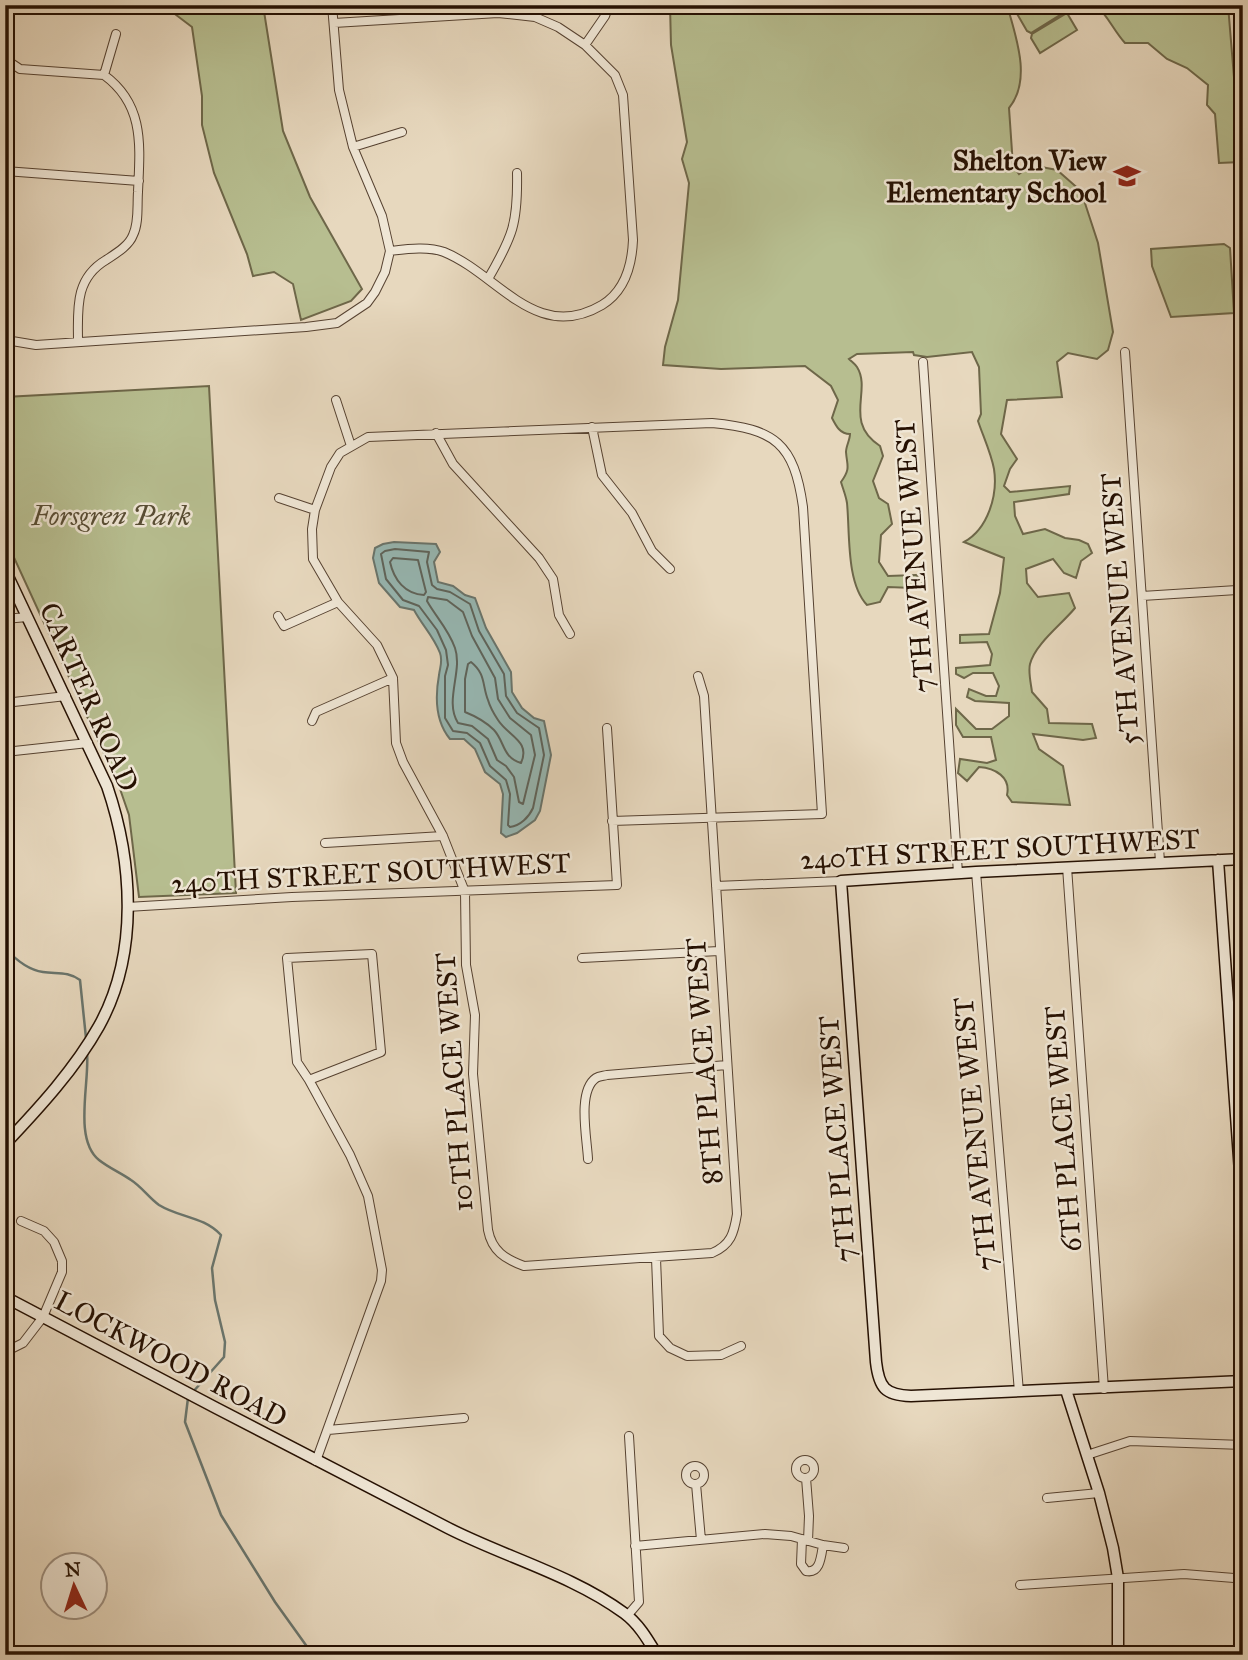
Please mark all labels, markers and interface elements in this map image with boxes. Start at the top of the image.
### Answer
place label: Shelton View Elementary School [886,143,1108,210]
school or university icon: Shelton View Elementary School [1112,161,1142,191]
street label: 7TH AVENUE WEST [887,418,941,694]
street label: 5TH AVENUE WEST [1093,472,1147,746]
park label: Forsgren Park [30,498,191,533]
street label: CARTER ROAD [32,597,146,797]
street label: 240TH STREET SOUTHWEST [799,821,1201,877]
street label: 240TH STREET SOUTHWEST [170,845,572,901]
street label: 8TH PLACE WEST [678,936,730,1186]
street label: 10TH PLACE WEST [427,951,481,1213]
street label: 7TH AVENUE WEST [946,996,1004,1272]
street label: 6TH PLACE WEST [1037,1005,1089,1253]
street label: 7TH PLACE WEST [811,1014,863,1264]
street label: LOCKWOOD ROAD [49,1283,293,1435]
north arrow [38,1552,108,1622]
text: N [64,1558,82,1582]

